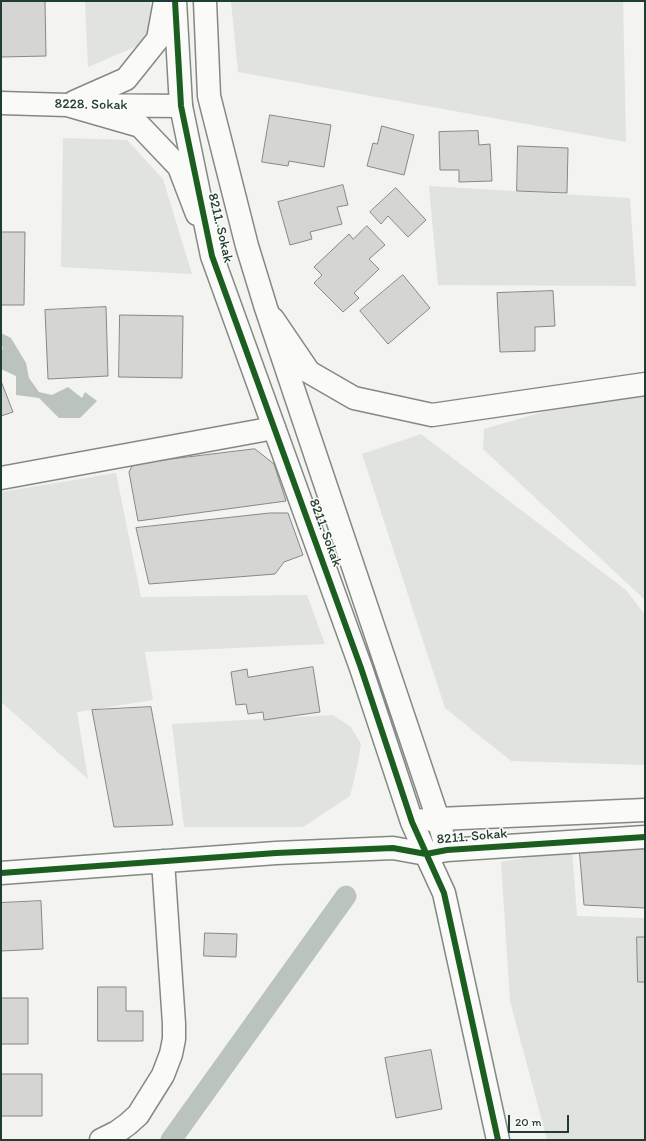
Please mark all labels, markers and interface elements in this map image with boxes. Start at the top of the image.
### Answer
street label: 8228. Sokak [54,96,128,114]
street label: 8211. Sokak [204,192,236,264]
street label: 8211. Sokak [305,497,345,569]
street label: 8211. Sokak [436,826,508,848]
scale bar [510,1107,571,1133]
text: 20 m [515,1115,542,1129]

